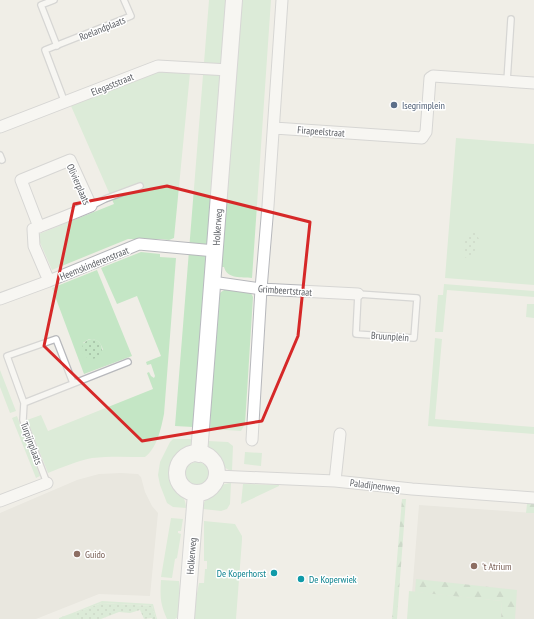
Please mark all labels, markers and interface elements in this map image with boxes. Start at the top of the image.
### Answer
street label: Roelandplaats [77,13,128,44]
street label: Elegaststraat [89,70,136,99]
place label: Isegrimplein [402,99,445,112]
marker: Isegrimplein [389,100,399,110]
street label: Firapeelstraat [297,123,345,140]
street label: Olivierplaats [64,162,94,207]
street label: Holkerweg [210,208,225,246]
street label: Heemskinderenstraat [58,244,131,283]
street label: Grimbeertstraat [257,282,313,299]
street label: Bruunplein [371,329,409,344]
street label: Turpijnplaats [18,420,45,467]
street label: Paladijnenweg [349,476,401,495]
street label: Holkerweg [183,537,200,575]
place label: Guido [85,548,105,561]
marker: Guido [72,549,82,559]
place label: 't Atrium [482,560,512,573]
marker: 't Atrium [469,561,479,571]
place label: De Koperhorst [217,567,266,580]
marker: De Koperhorst [269,568,279,578]
place label: De Koperwiek [309,573,357,586]
marker: De Koperwiek [296,574,306,584]

